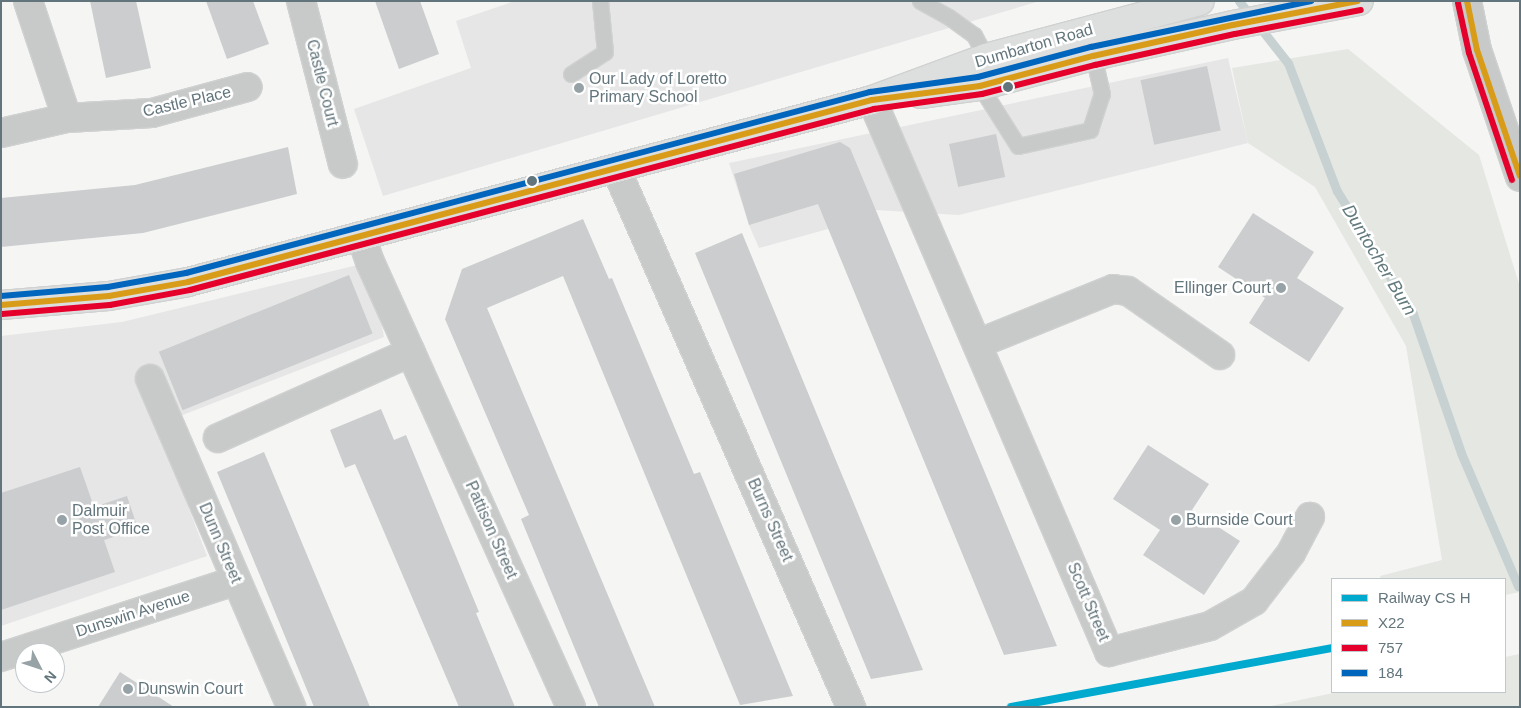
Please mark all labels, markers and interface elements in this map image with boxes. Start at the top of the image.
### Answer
street label: Dumbarton Road [973,20,1095,72]
street label: Castle Court [302,38,342,128]
place label: Our Lady of Loretto Primary School [589,69,727,107]
marker: Our Lady of Loretto Primary School [573,82,585,94]
unlabelled marker [1003,82,1013,92]
street label: Castle Place [141,83,233,121]
unlabelled marker [527,176,537,186]
water label: Duntocher Burn [1337,200,1421,320]
place label: Ellinger Court [1174,278,1271,298]
marker: Ellinger Court [1275,282,1287,294]
street label: Burns Street [743,475,797,565]
street label: Pattison Street [461,478,521,582]
street label: Dunn Street [194,500,246,586]
place label: Dalmuir Post Office [72,501,150,539]
place label: Burnside Court [1186,510,1293,530]
marker: Dalmuir Post Office [56,514,68,526]
marker: Burnside Court [1170,514,1182,526]
street label: Scott Street [1063,560,1113,644]
legend [1331,578,1506,693]
street label: Dunswin Avenue [73,586,193,642]
text: Railway CS H [1378,589,1471,606]
text: X22 [1378,614,1405,631]
text: 757 [1378,639,1403,656]
north arrow [15,643,65,693]
text: 184 [1378,664,1403,681]
text: N [41,668,60,686]
place label: Dunswin Court [138,679,243,699]
marker: Dunswin Court [122,683,134,695]

